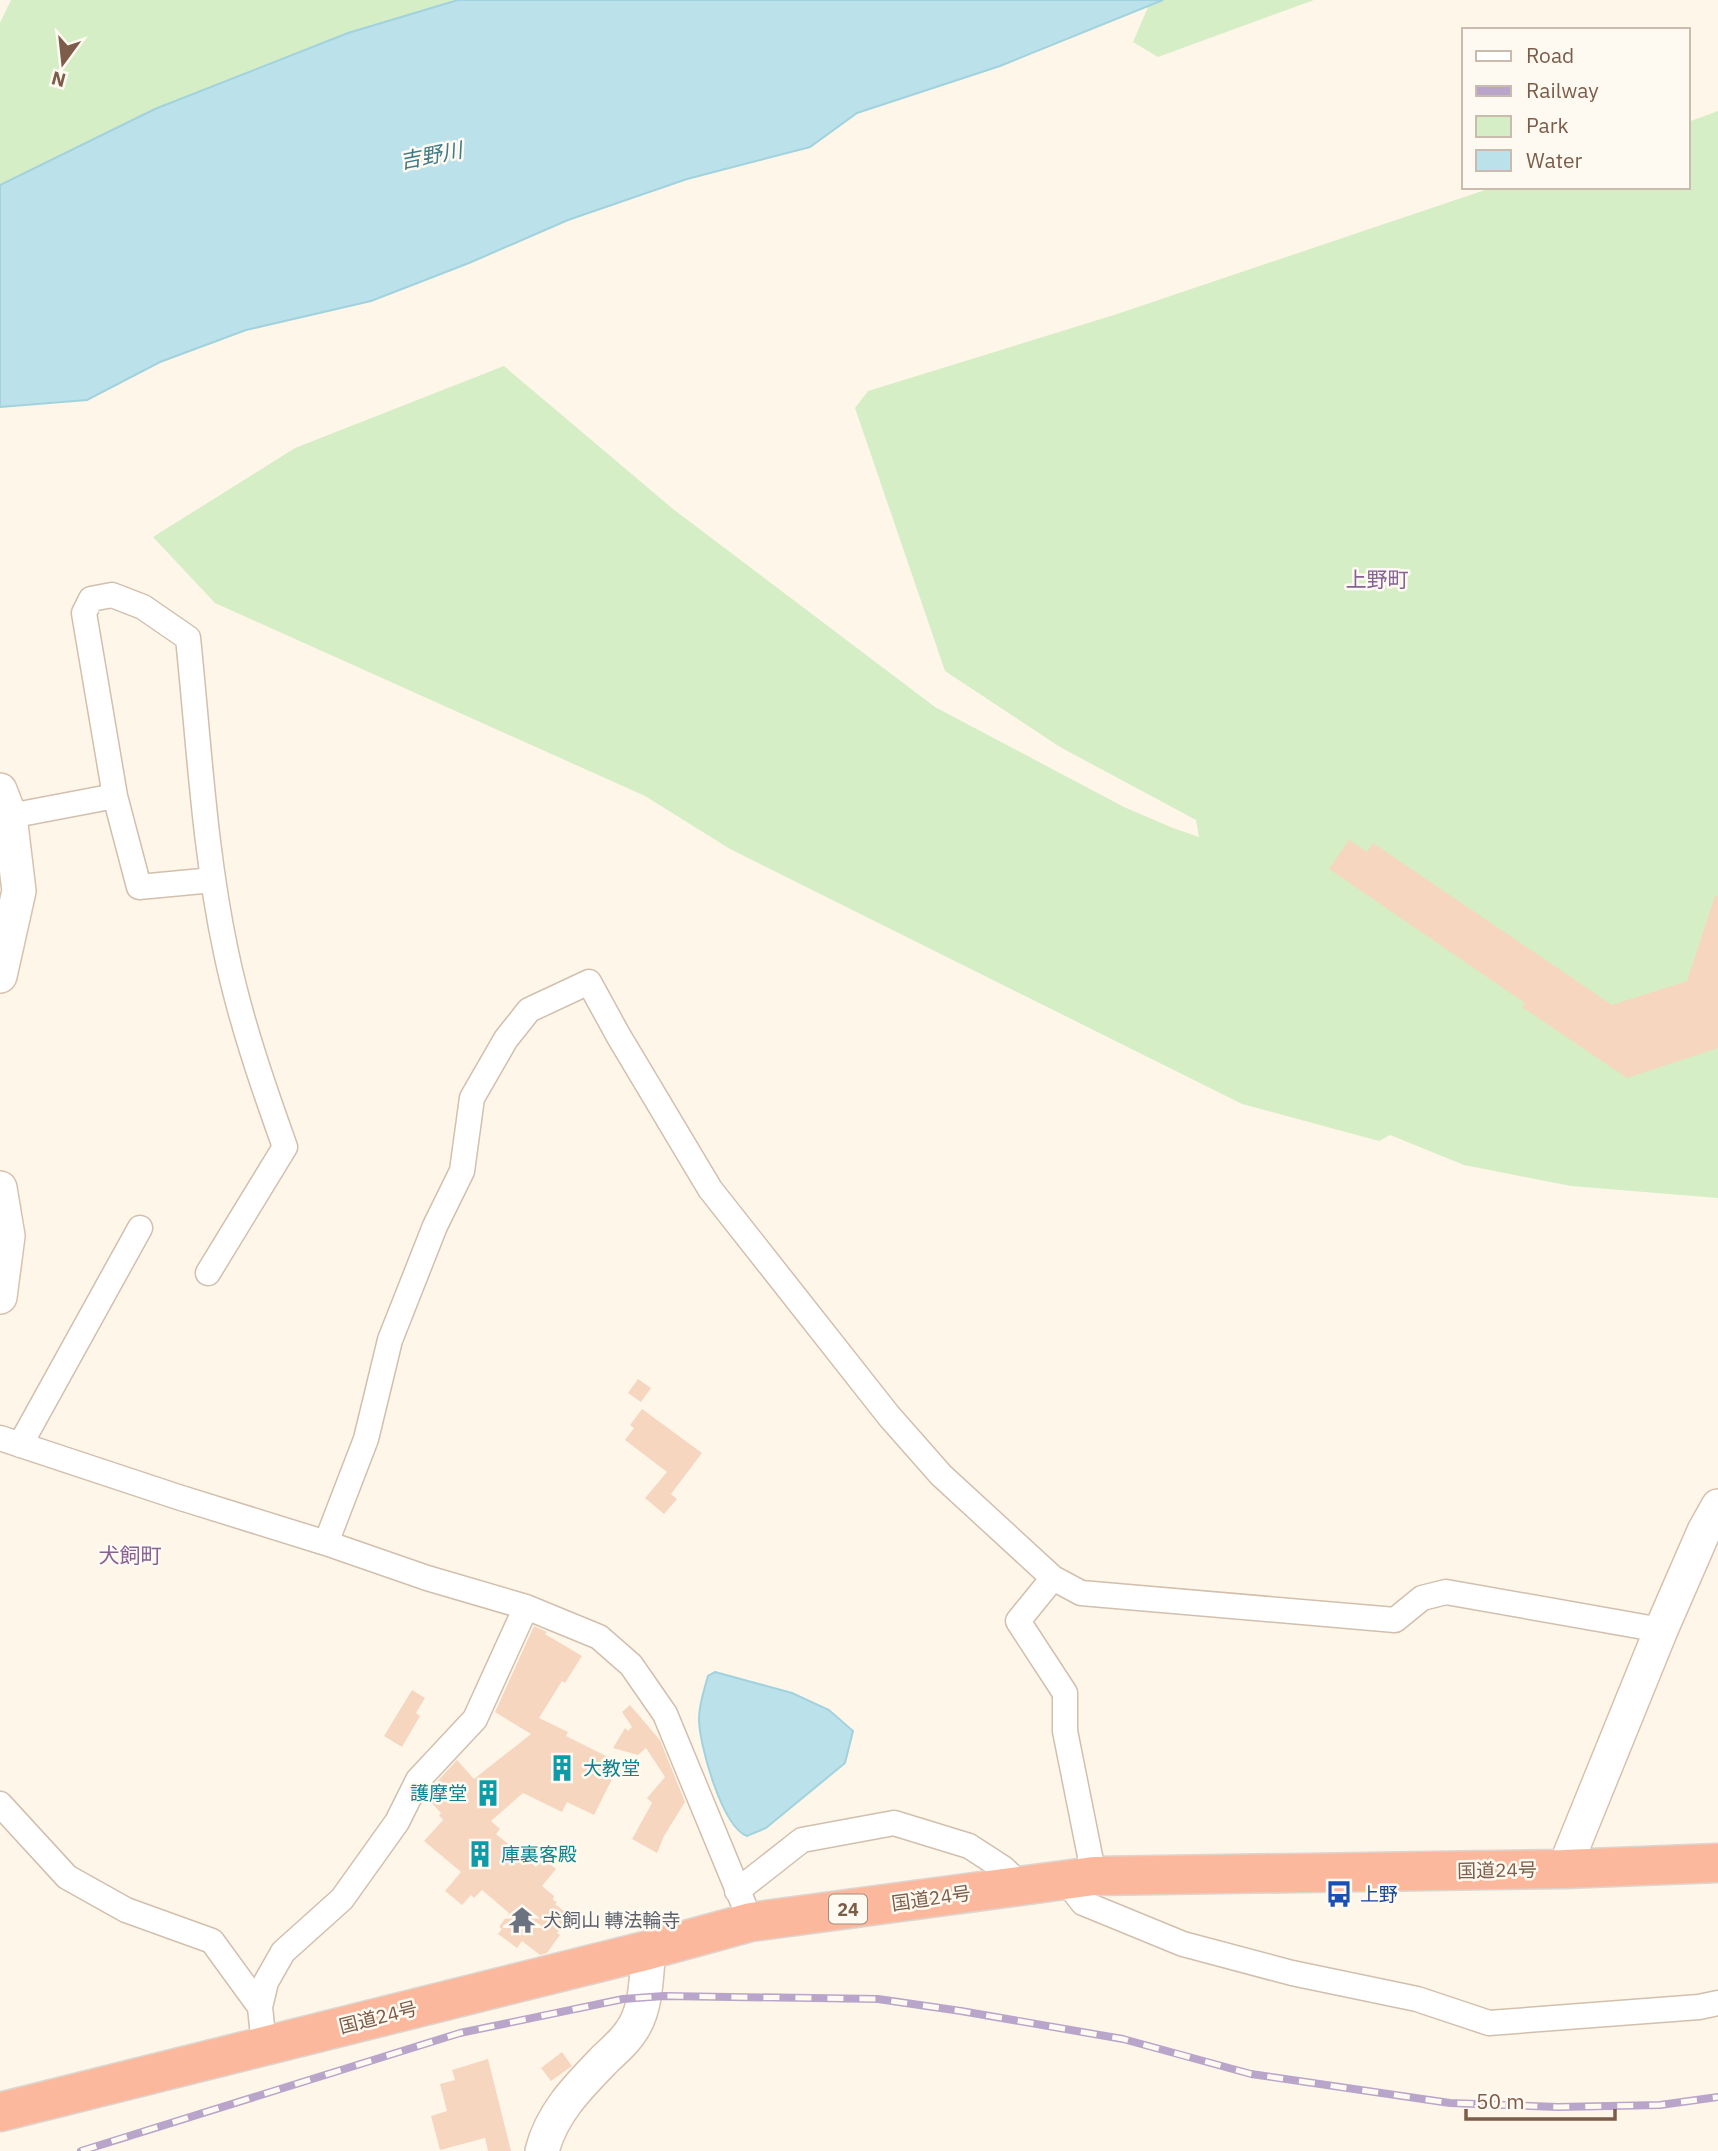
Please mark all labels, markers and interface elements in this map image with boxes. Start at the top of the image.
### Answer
north arrow [28,28,98,98]
legend [1462,28,1690,189]
text: Road [1526,41,1574,69]
text: N [49,66,68,93]
text: Railway [1526,76,1599,104]
text: Park [1526,111,1569,139]
water label: 吉野川 [397,135,467,175]
text: Water [1526,146,1583,174]
district label: 上野町 [1346,565,1409,593]
district label: 犬飼町 [99,1541,162,1569]
building icon: 大教堂 [547,1753,577,1783]
place label: 大教堂 [583,1756,640,1780]
building icon: 護摩堂 [473,1778,503,1808]
place label: 護摩堂 [410,1781,467,1805]
building icon: 庫裏客殿 [465,1839,495,1869]
place label: 庫裏客殿 [501,1842,577,1866]
street label: 国道24号 [1457,1857,1537,1883]
bus stop icon: 上野 [1324,1879,1354,1909]
street label: 国道24号 [890,1881,972,1915]
place label: 上野 [1360,1882,1398,1906]
road number: 24 [829,1895,867,1924]
temple icon: 犬飼山 轉法輪寺 [507,1905,537,1935]
place label: 犬飼山 轉法輪寺 [543,1908,681,1932]
street label: 国道24号 [336,1996,420,2038]
scale bar [1466,2078,1615,2122]
text: 50 m [1476,2087,1525,2115]

